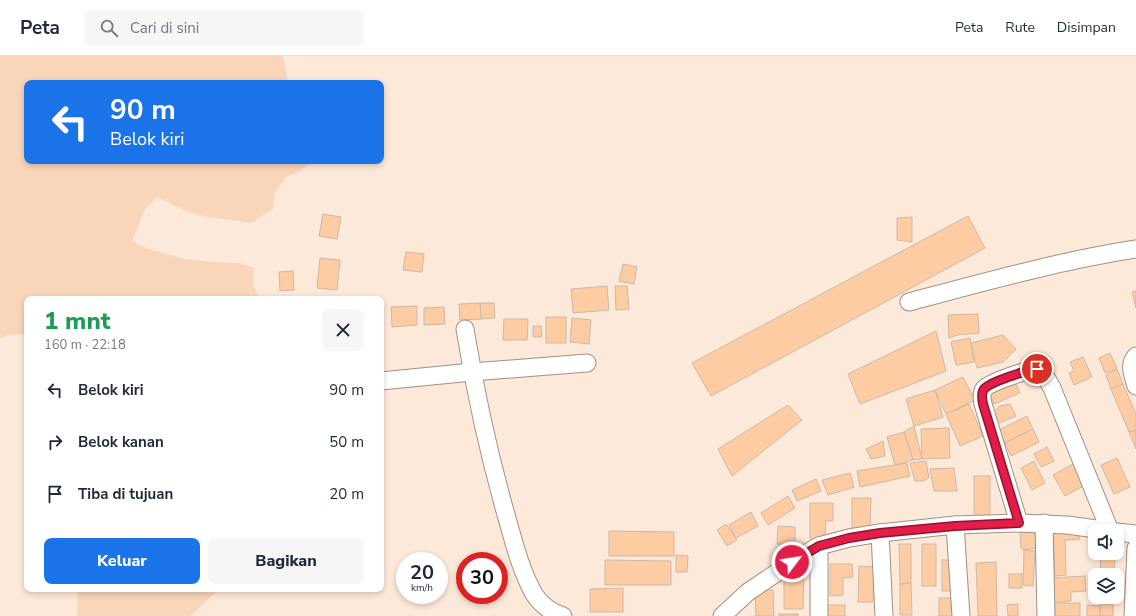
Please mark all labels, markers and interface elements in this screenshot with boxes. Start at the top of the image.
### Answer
search box [84,10,364,46]
text: Peta [20,15,60,41]
icon: search [98,17,120,39]
text: Cari di sini [130,18,199,38]
text: Peta [955,18,983,37]
text: Rute [1005,18,1035,37]
text: Disimpan [1057,18,1116,37]
text: 90 m [110,91,176,129]
icon: left [44,96,96,148]
text: Belok kiri [110,127,184,151]
text: 1 mnt [44,305,110,337]
button: close [322,309,364,351]
text: 160 m · 22:18 [44,336,126,354]
pin [1020,352,1054,386]
icon: arrive [1026,358,1048,380]
icon: left [44,379,66,401]
text: Belok kiri [78,380,143,400]
text: 90 m [329,380,364,400]
icon: right [44,431,66,453]
text: Belok kanan [78,432,164,452]
text: 50 m [329,432,364,452]
icon: arrive [44,483,66,505]
text: Tiba di tujuan [78,484,173,504]
text: 20 m [329,484,364,504]
map controls [1088,524,1124,604]
button: sound [1088,524,1124,560]
button: Keluar [44,538,200,584]
button: Bagikan [208,538,364,584]
position arrow [771,541,813,583]
speed limit sign: 30 [456,552,508,604]
text: 20 [410,559,434,586]
button: layers [1088,568,1124,604]
text: km/h [411,581,433,595]

